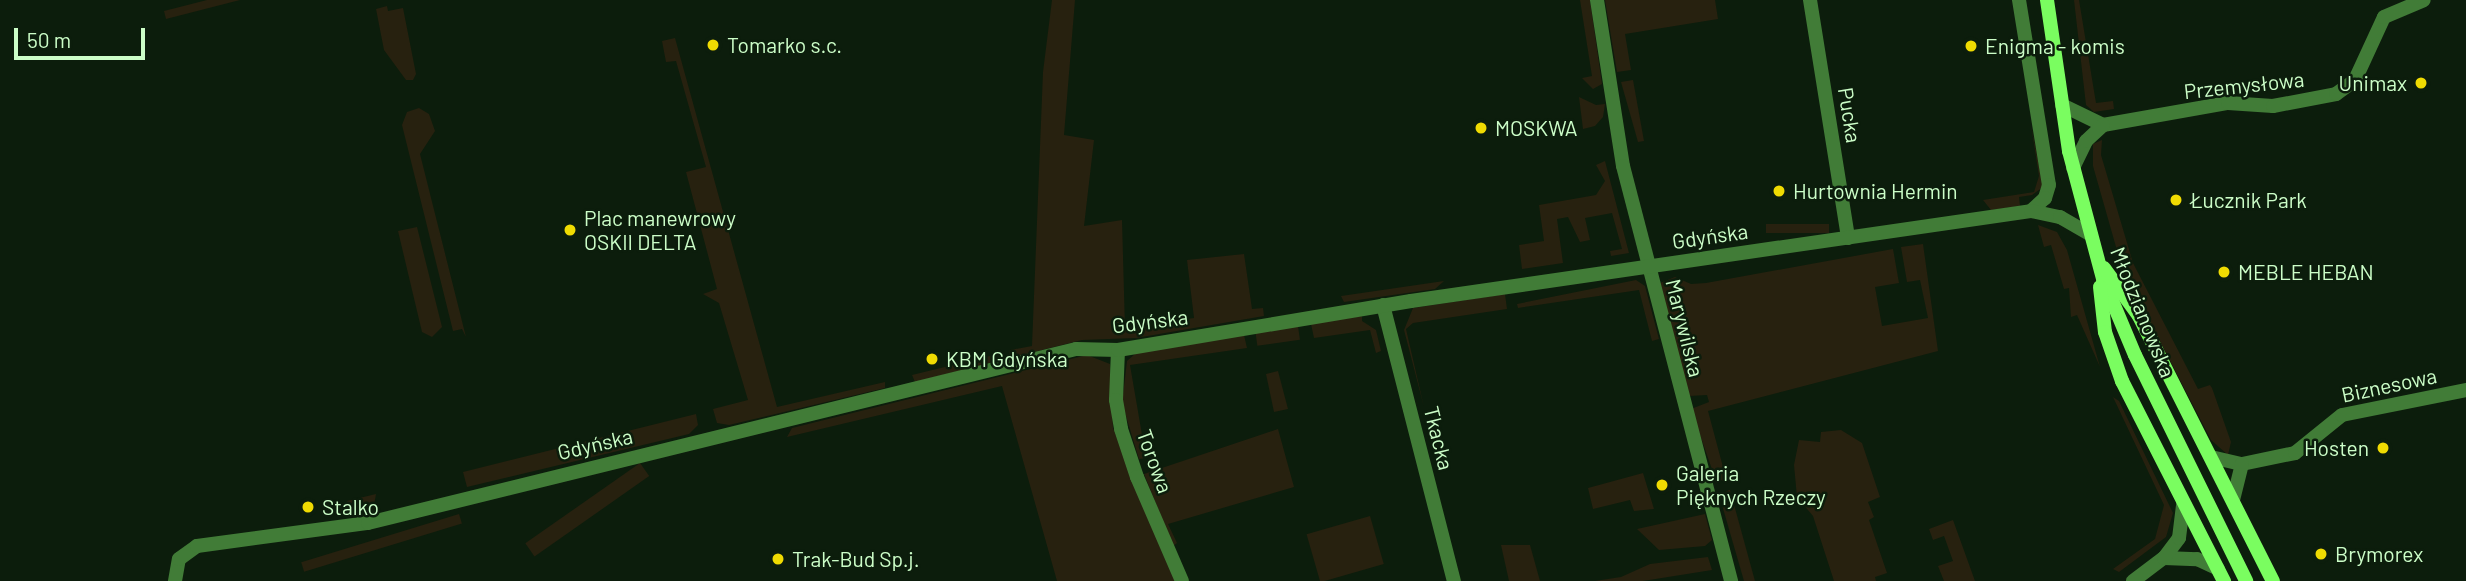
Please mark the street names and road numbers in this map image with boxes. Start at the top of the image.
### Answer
street label: Przemysłowa [2183,66,2305,104]
street label: Pucka [1833,86,1867,144]
street label: Gdyńska [1670,218,1750,254]
street label: Młodzianowska [2105,243,2181,381]
street label: Marywilska [1661,276,1709,380]
street label: Gdyńska [1111,304,1189,338]
street label: Biznesowa [2339,363,2439,407]
street label: Tkacka [1419,403,1459,473]
street label: Gdyńska [555,423,635,465]
street label: Torowa [1132,426,1178,496]

